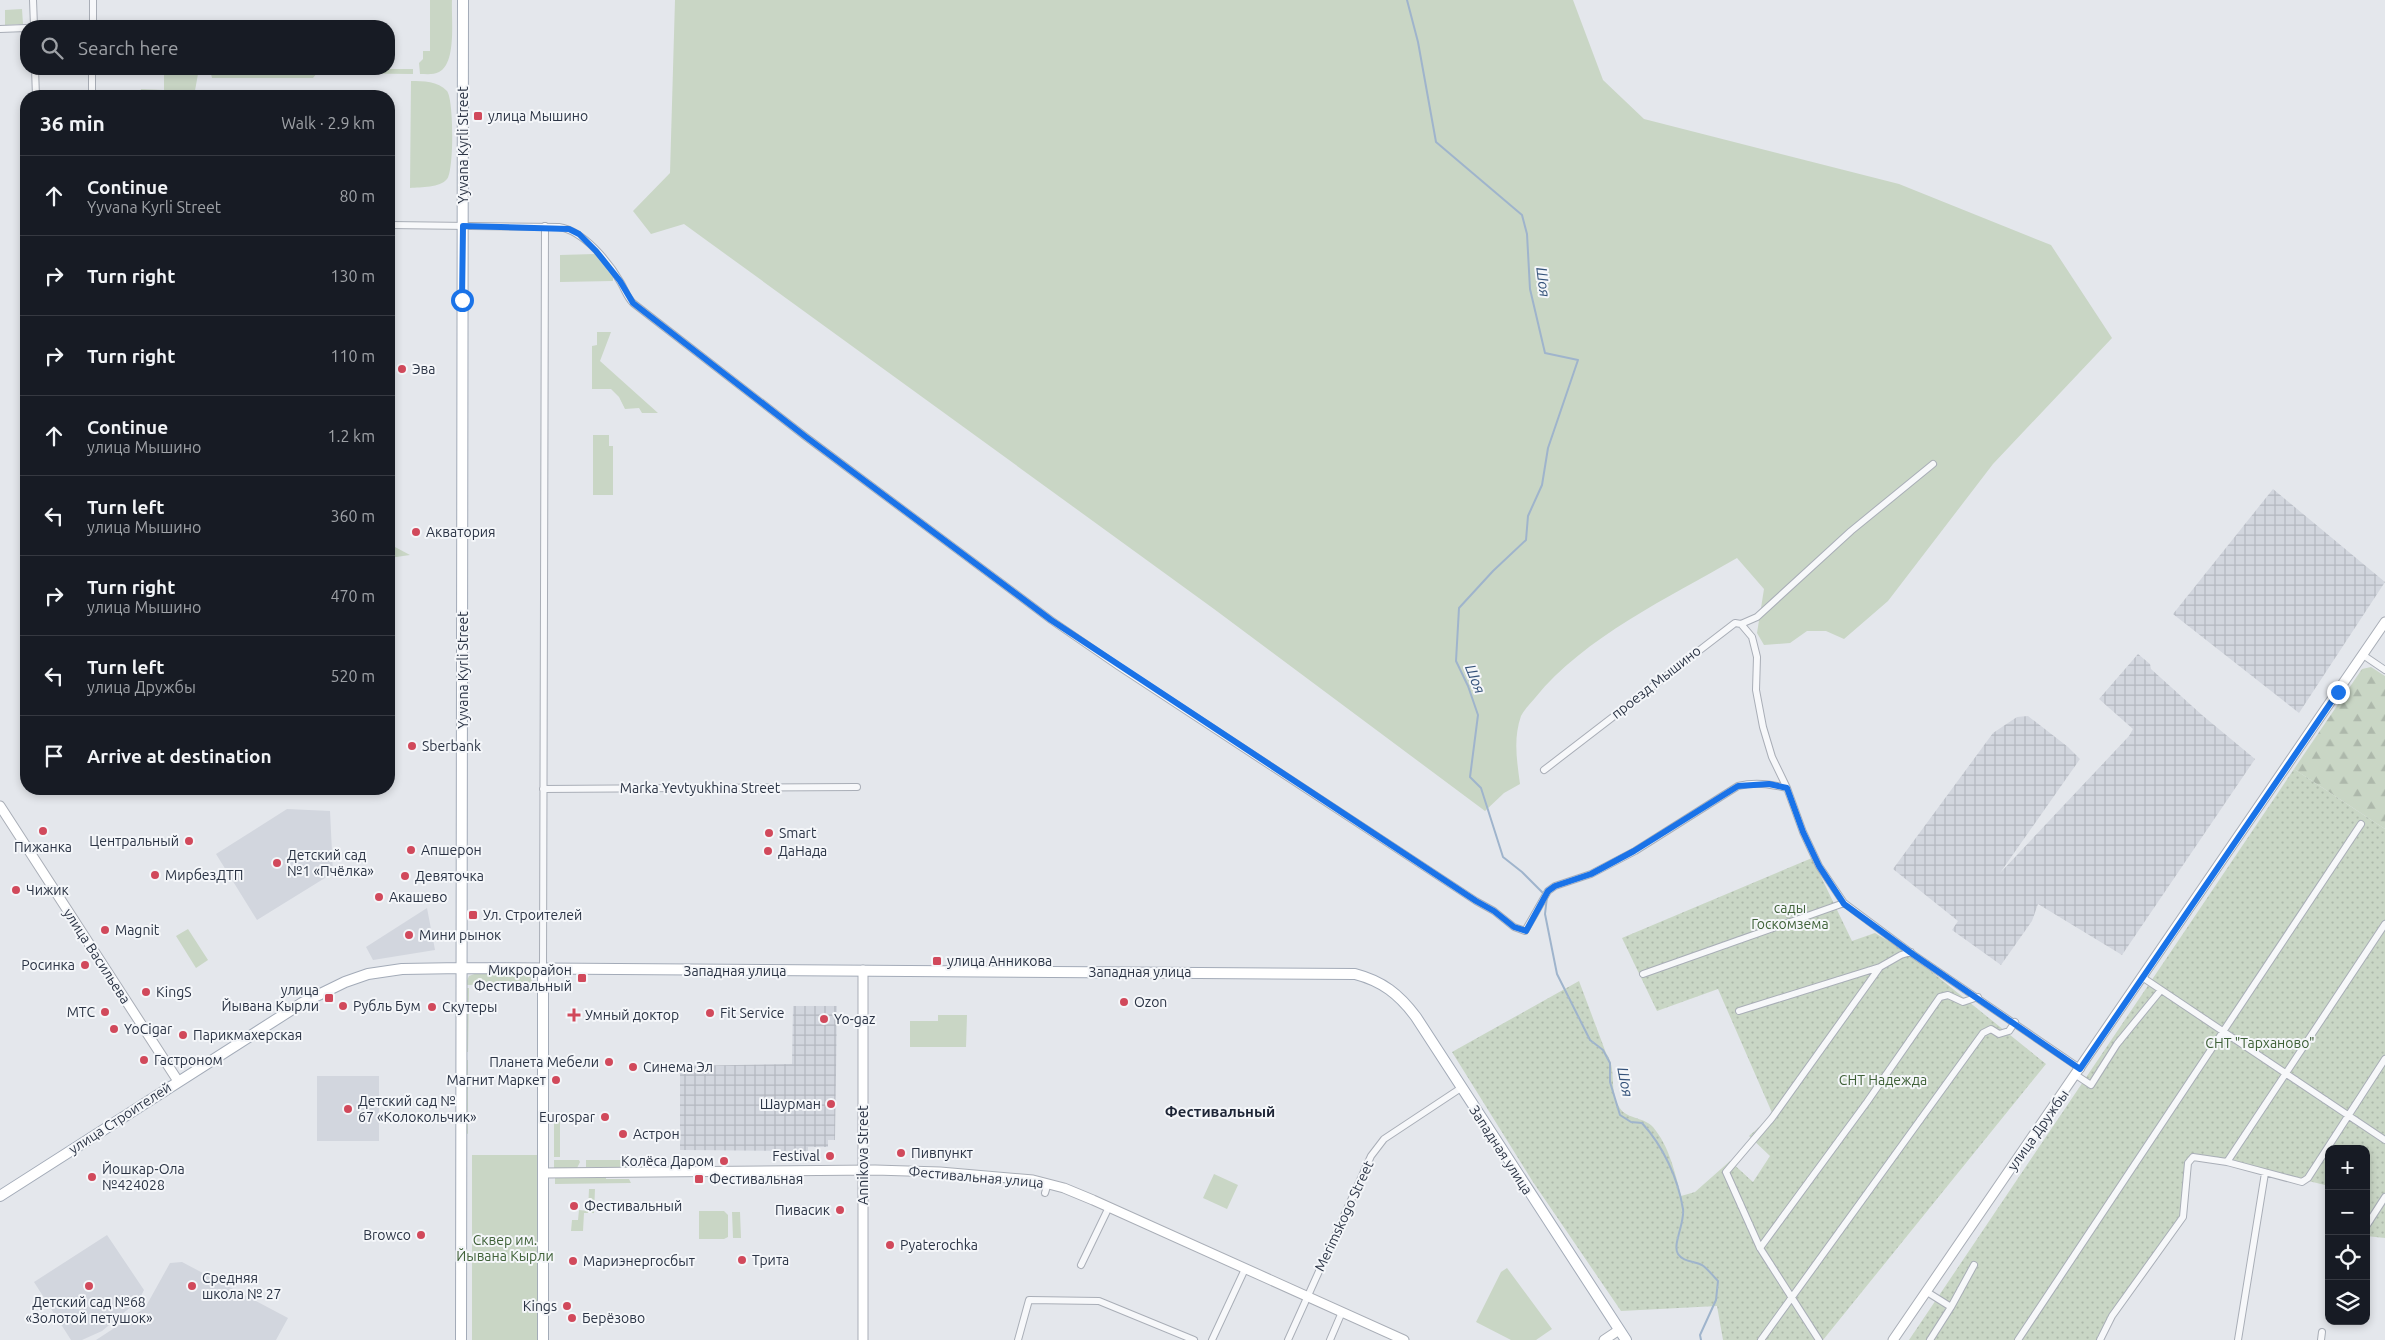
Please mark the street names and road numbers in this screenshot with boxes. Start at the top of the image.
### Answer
street label: Yyvana Kyrli Street [455,86,471,204]
street label: Yyvana Kyrli Street [455,611,471,729]
street label: проезд Мышино [1608,642,1704,722]
street label: Marka Yevtyukhina Street [620,780,781,796]
street label: улица Васильева [60,905,134,1007]
street label: Западная улица [684,963,786,979]
street label: Западная улица [1089,964,1191,980]
street label: улица Строителей [66,1079,174,1157]
street label: улица Дружбы [2004,1086,2072,1174]
street label: Западная улица [1466,1102,1536,1198]
street label: Annikova Street [855,1105,871,1205]
street label: Merimskogo Street [1311,1158,1377,1274]
street label: Фестивальная улица [908,1163,1044,1191]

